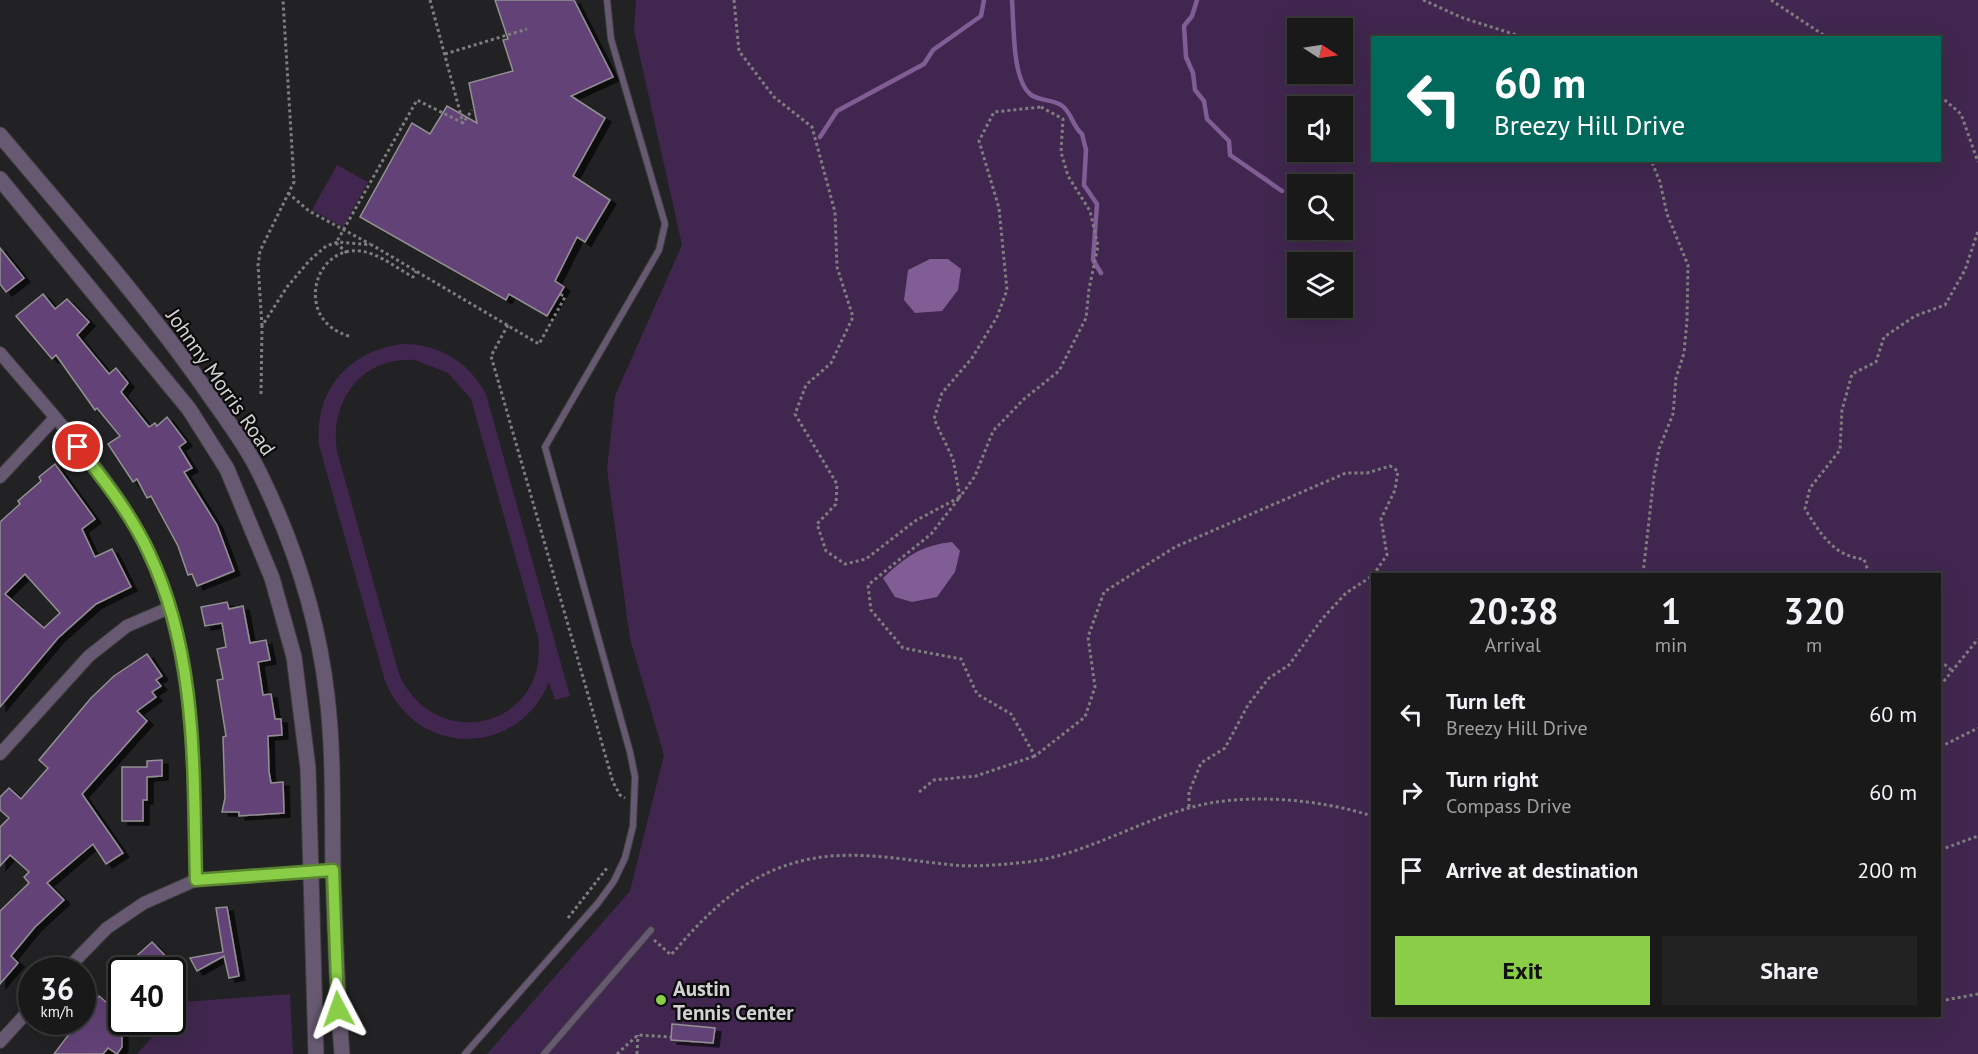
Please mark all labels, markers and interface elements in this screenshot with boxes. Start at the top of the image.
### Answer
north arrow [1287,18,1353,84]
map controls [1287,18,1353,318]
text: 60 m [1494,55,1586,110]
icon: left [1395,60,1473,138]
button: sound [1287,96,1353,162]
text: Breezy Hill Drive [1494,108,1685,142]
button: search [1287,174,1353,240]
button: layers [1287,252,1353,318]
street label: Johnny Morris Road [160,303,282,461]
pin [52,421,103,472]
icon: arrive [61,430,94,463]
text: 20:38 [1467,587,1559,634]
text: 1 [1661,587,1681,634]
text: 320 [1784,587,1845,634]
text: Arrival [1485,632,1541,658]
text: min [1655,632,1687,658]
text: m [1806,632,1822,658]
text: Turn left [1446,687,1526,715]
icon: left [1395,698,1428,731]
text: 60 m [1869,700,1917,728]
text: Breezy Hill Drive [1446,715,1588,741]
text: Turn right [1446,765,1538,793]
icon: right [1395,776,1428,809]
text: 60 m [1869,778,1917,806]
text: Compass Drive [1446,793,1571,819]
icon: arrive [1395,854,1428,887]
text: Arrive at destination [1446,856,1638,884]
text: 200 m [1857,856,1917,884]
button: Exit [1395,936,1650,1005]
button: Share [1662,936,1917,1005]
speed limit sign: 40 [108,957,186,1035]
text: 36 [40,969,74,1008]
place label: Austin Tennis Center [673,975,794,1026]
position arrow [306,977,370,1041]
marker: Austin Tennis Center [654,993,668,1007]
text: km/h [41,1002,73,1021]

